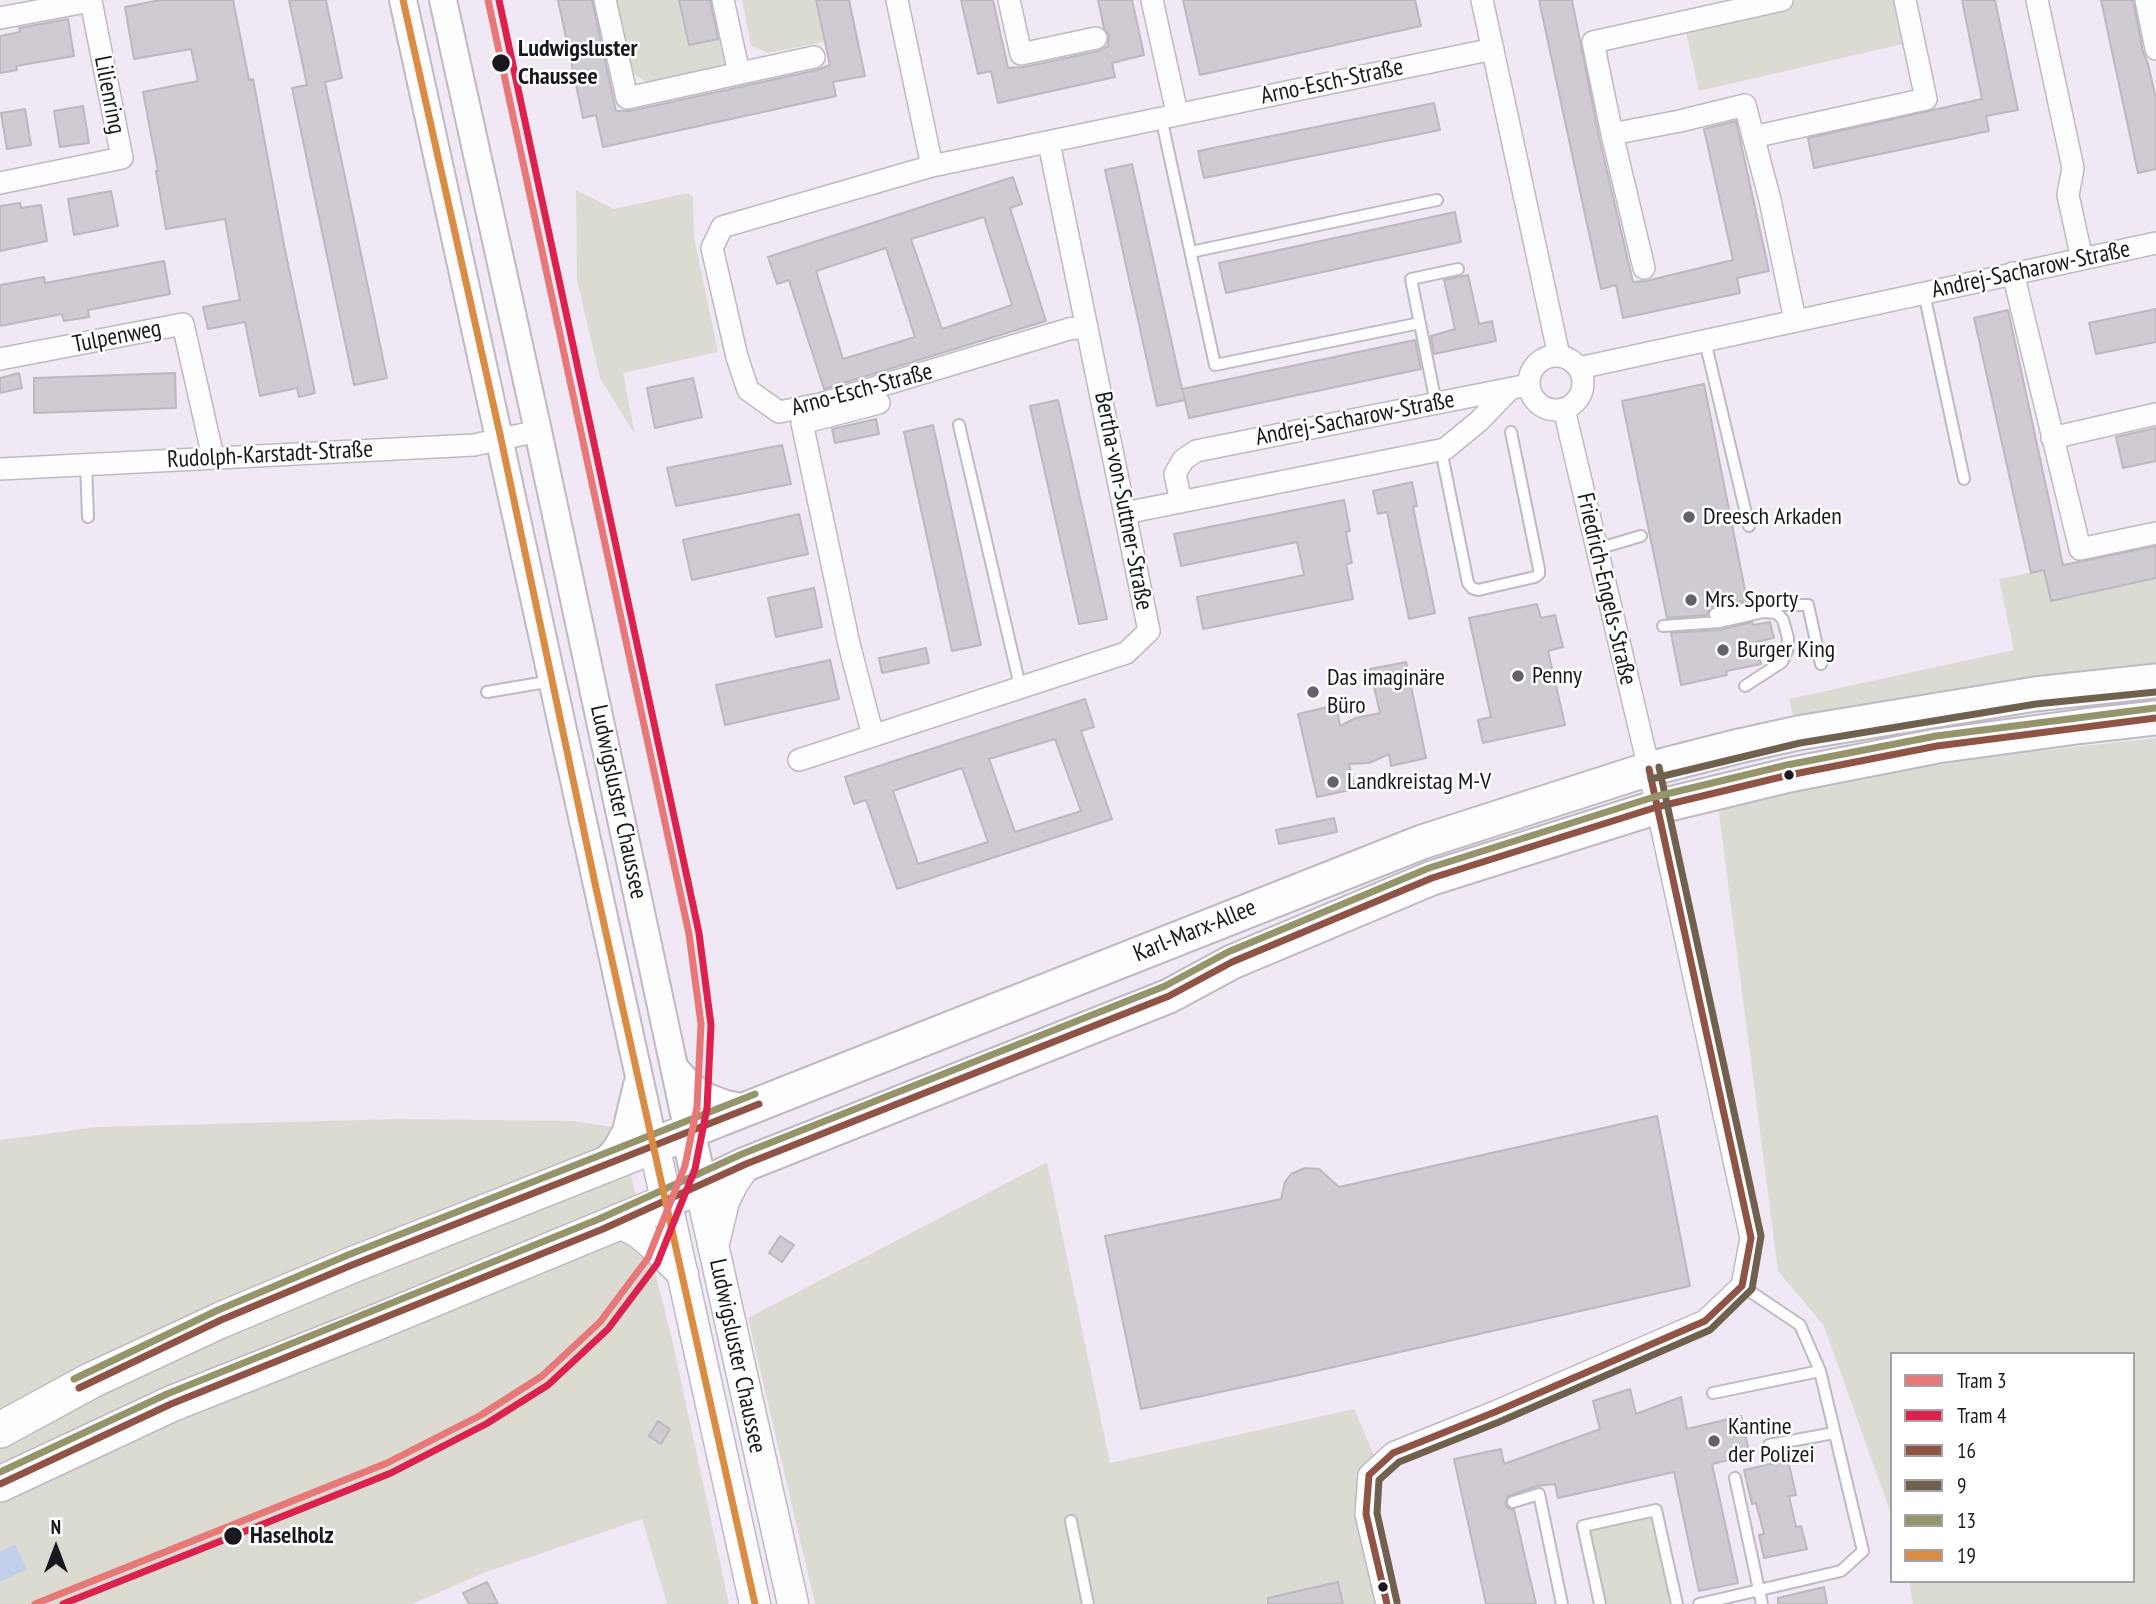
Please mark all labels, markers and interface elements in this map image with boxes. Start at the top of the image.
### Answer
place label: Ludwigsluster Chaussee [518,35,638,91]
marker: Ludwigsluster Chaussee [490,52,512,74]
street label: Lilienring [87,53,131,137]
street label: Arno-Esch-Straße [1258,53,1406,111]
street label: Andrej-Sacharow-Straße [1929,235,2133,305]
street label: Tulpenweg [70,314,164,360]
street label: Arno-Esch-Straße [788,357,936,423]
street label: Andrej-Sacharow-Straße [1253,386,1457,452]
street label: Bertha-von-Suttner-Straße [1088,389,1158,613]
street label: Rudolph-Karstadt-Straße [166,435,374,475]
street label: Friedrich-Engels-Straße [1570,490,1642,688]
place label: Dreesch Arkaden [1703,503,1842,531]
marker: Dreesch Arkaden [1681,509,1697,525]
place label: Mrs. Sporty [1705,586,1798,614]
marker: Mrs. Sporty [1683,592,1699,608]
place label: Burger King [1737,636,1835,664]
marker: Burger King [1715,642,1731,658]
place label: Penny [1532,662,1582,690]
place label: Das imaginäre Büro [1327,664,1445,720]
marker: Penny [1510,668,1526,684]
marker: Das imaginäre Büro [1305,684,1321,700]
street label: Ludwigsluster Chaussee [583,702,653,902]
place label: Landkreistag M-V [1347,768,1491,796]
unlabelled marker [1782,768,1796,782]
marker: Landkreistag M-V [1325,774,1341,790]
street label: Karl-Marx-Allee [1130,893,1260,969]
street label: Ludwigsluster Chaussee [702,1256,772,1456]
legend [1890,1352,2135,1583]
text: Tram 3 [1957,1367,2006,1394]
text: Tram 4 [1957,1402,2006,1429]
place label: Kantine der Polizei [1728,1413,1815,1469]
marker: Kantine der Polizei [1706,1433,1722,1449]
text: 16 [1957,1437,1976,1464]
text: 9 [1957,1472,1966,1499]
text: 13 [1957,1507,1976,1534]
north arrow [21,1513,91,1583]
text: N [51,1515,61,1539]
place label: Haselholz [250,1522,334,1550]
marker: Haselholz [222,1525,244,1547]
text: 19 [1957,1542,1976,1569]
unlabelled marker [1376,1580,1390,1594]

